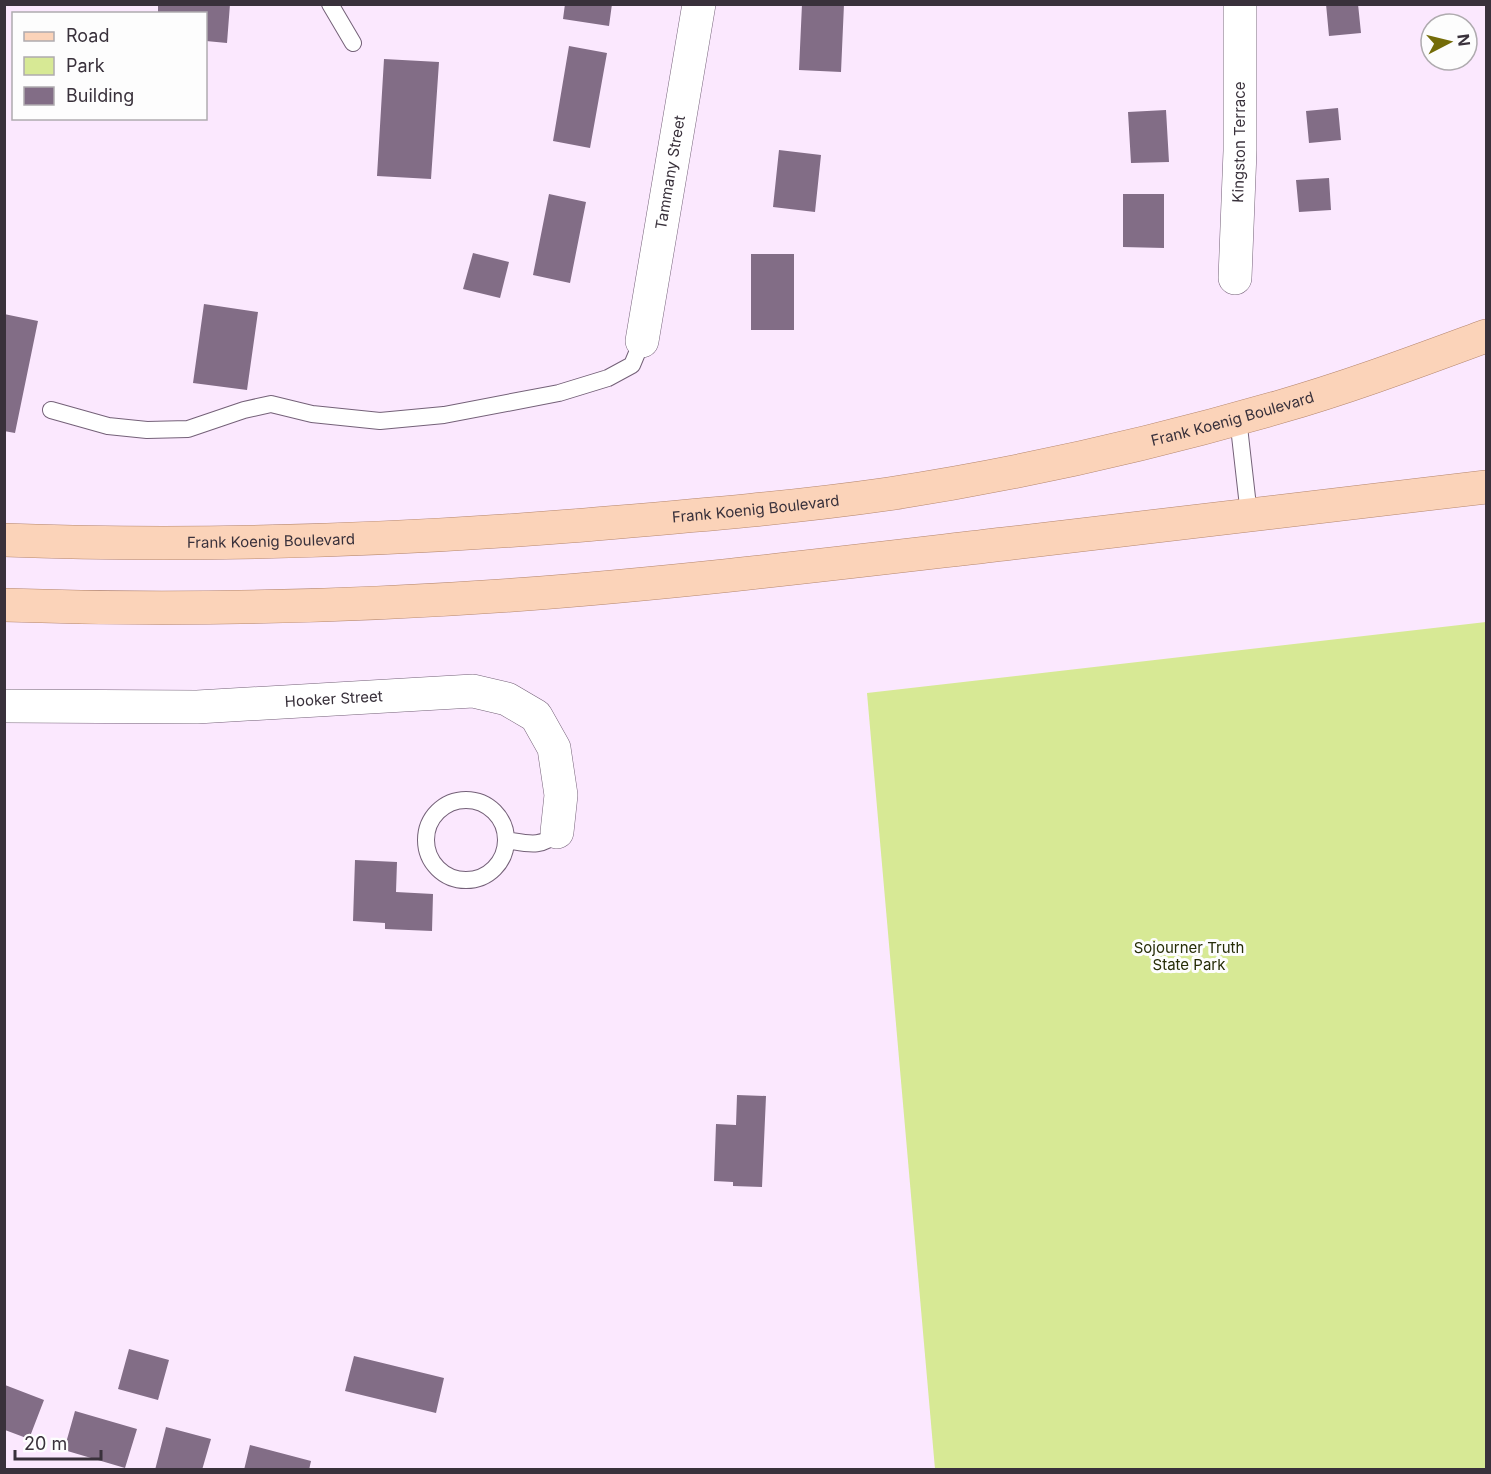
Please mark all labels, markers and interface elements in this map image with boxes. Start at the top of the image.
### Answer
legend [12,12,207,120]
north arrow [1419,12,1479,72]
text: Road [66,25,109,46]
text: N [1453,33,1475,47]
text: Park [66,55,105,76]
street label: Kingston Terrace [1228,81,1249,203]
text: Building [66,85,134,106]
street label: Tammany Street [651,114,689,231]
street label: Frank Koenig Boulevard [1149,387,1316,450]
street label: Frank Koenig Boulevard [671,491,840,526]
street label: Frank Koenig Boulevard [187,529,355,552]
street label: Hooker Street [284,686,383,711]
park label: Sojourner Truth State Park [1134,938,1244,974]
scale bar [15,1423,100,1461]
text: 20 m [24,1433,67,1454]

